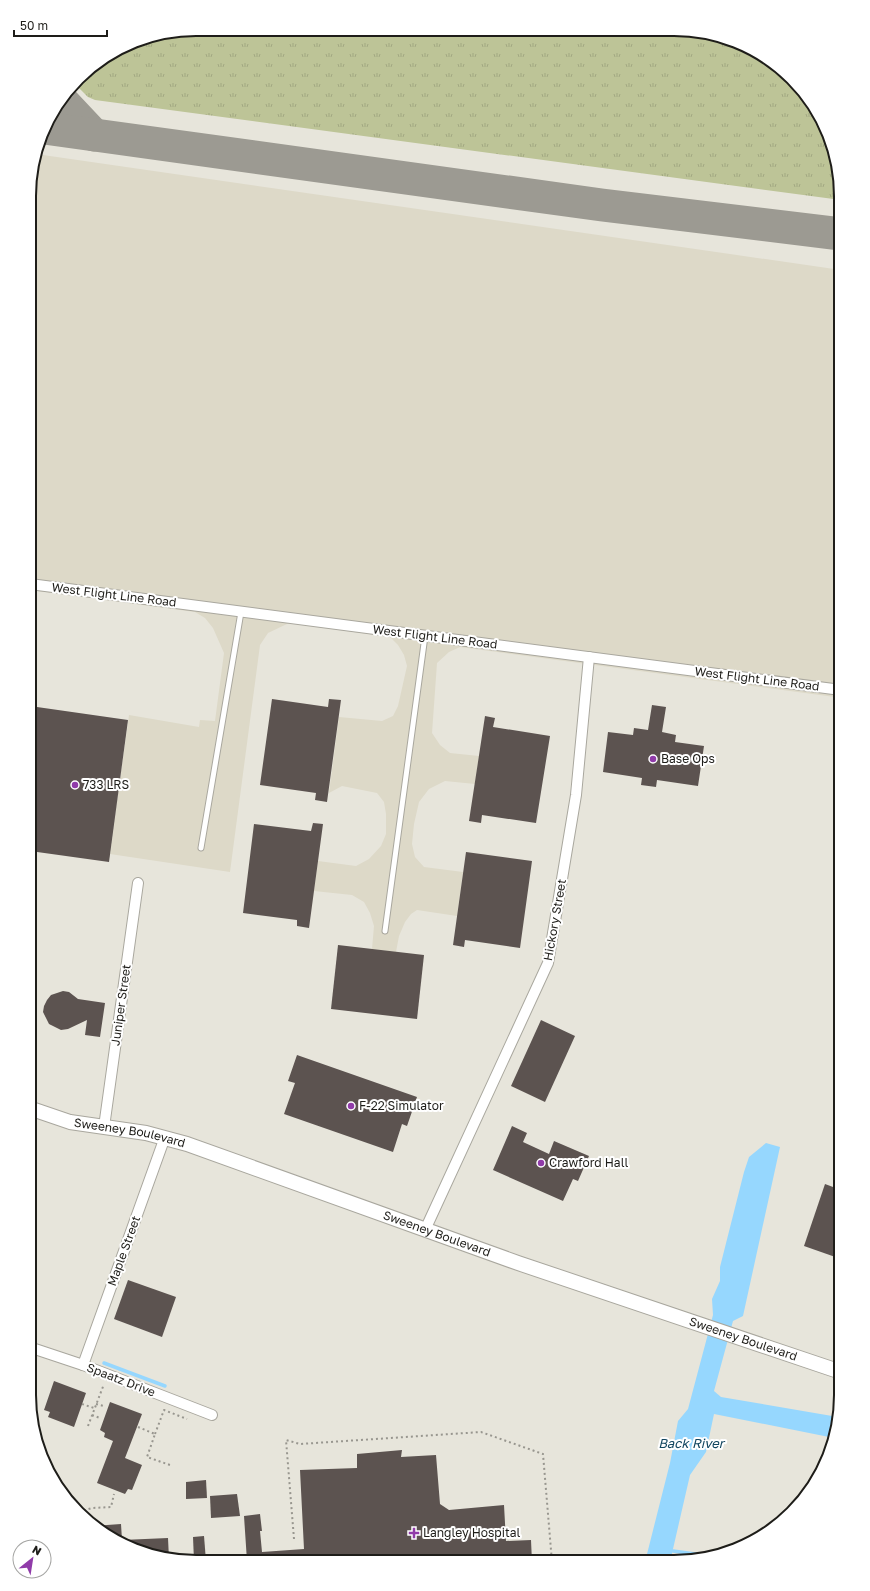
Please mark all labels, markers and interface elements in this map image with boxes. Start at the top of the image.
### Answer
scale bar [14,12,107,38]
text: 50 m [20,18,48,33]
street label: West Flight Line Road [51,579,177,610]
street label: West Flight Line Road [372,621,498,652]
street label: West Flight Line Road [694,663,820,694]
place label: Base Ops [661,751,715,766]
marker: Base Ops [648,754,658,764]
place label: 733 LRS [83,777,129,792]
marker: 733 LRS [70,780,80,790]
street label: Hickory Street [540,878,569,962]
street label: Juniper Street [107,963,134,1047]
place label: F-22 Simulator [359,1098,444,1113]
marker: F-22 Simulator [346,1101,356,1111]
street label: Sweeney Boulevard [73,1115,187,1150]
place label: Crawford Hall [549,1155,628,1170]
marker: Crawford Hall [536,1158,546,1168]
street label: Sweeney Boulevard [381,1207,493,1260]
street label: Maple Street [104,1213,143,1288]
street label: Sweeney Boulevard [687,1313,799,1364]
street label: Spaatz Drive [85,1360,158,1400]
water label: Back River [658,1435,726,1451]
place label: Langley Hospital [423,1525,521,1540]
marker: Langley Hospital [408,1527,420,1539]
north arrow [12,1539,52,1579]
text: N [30,1542,44,1558]

